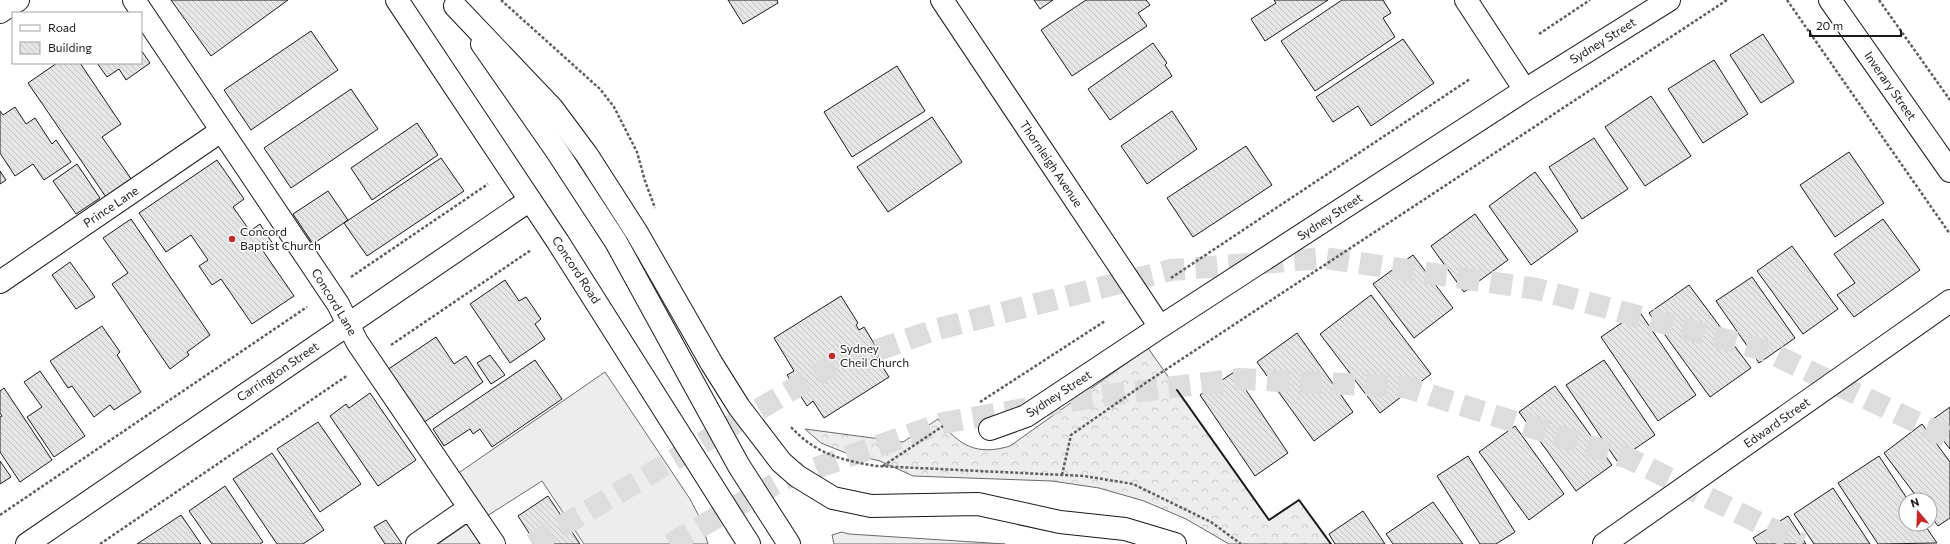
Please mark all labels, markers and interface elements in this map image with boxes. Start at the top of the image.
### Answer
legend [12,12,142,64]
scale bar [1810,12,1901,38]
street label: Sydney Street [1567,14,1638,66]
text: 20 m [1816,18,1843,32]
text: Road [48,20,76,34]
text: Building [48,40,92,54]
street label: Inverary Street [1862,48,1920,122]
street label: Thornleigh Avenue [1018,117,1086,209]
street label: Prince Lane [80,183,141,230]
street label: Sydney Street [1294,190,1365,243]
place label: Concord Baptist Church [240,224,321,252]
street label: Concord Road [550,233,604,306]
marker: Concord Baptist Church [227,234,237,244]
street label: Concord Lane [309,266,360,337]
street label: Carrington Street [234,339,321,404]
place label: Sydney Cheil Church [840,341,909,369]
marker: Sydney Cheil Church [827,351,837,361]
street label: Sydney Street [1023,367,1094,420]
street label: Edward Street [1741,394,1812,450]
north arrow [1898,492,1938,532]
text: N [1909,495,1921,510]

